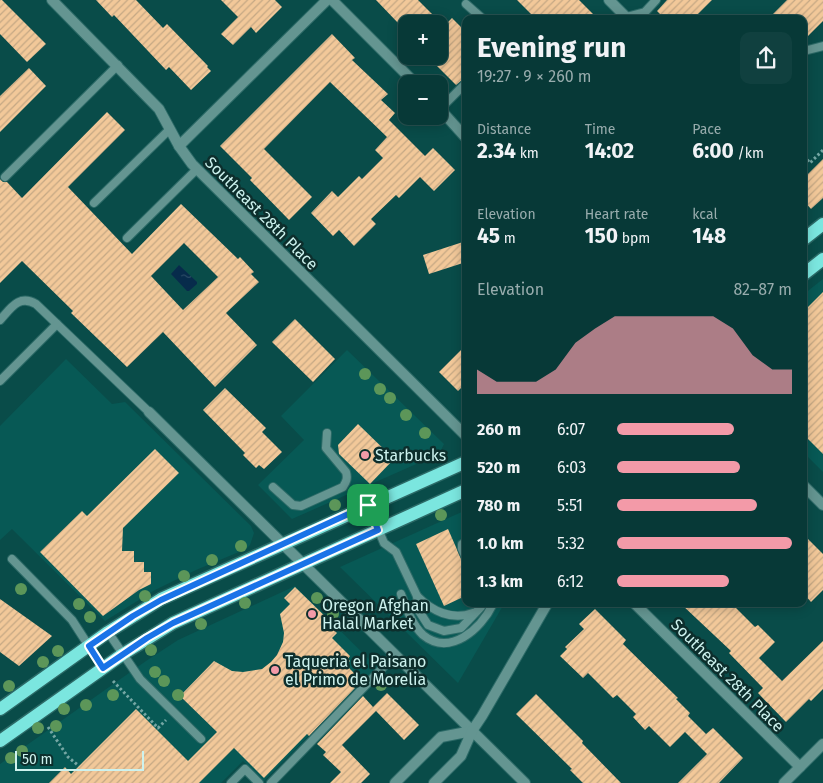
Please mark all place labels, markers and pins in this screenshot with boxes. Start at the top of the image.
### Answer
place label: Starbucks [375,446,446,465]
marker: Starbucks [359,449,371,461]
pin [347,484,389,526]
place label: Oregon Afghan Halal Market [322,596,429,633]
marker: Oregon Afghan Halal Market [306,608,318,620]
place label: Taqueria el Paisano el Primo de Morelia [285,652,426,689]
marker: Taqueria el Paisano el Primo de Morelia [269,664,281,676]

